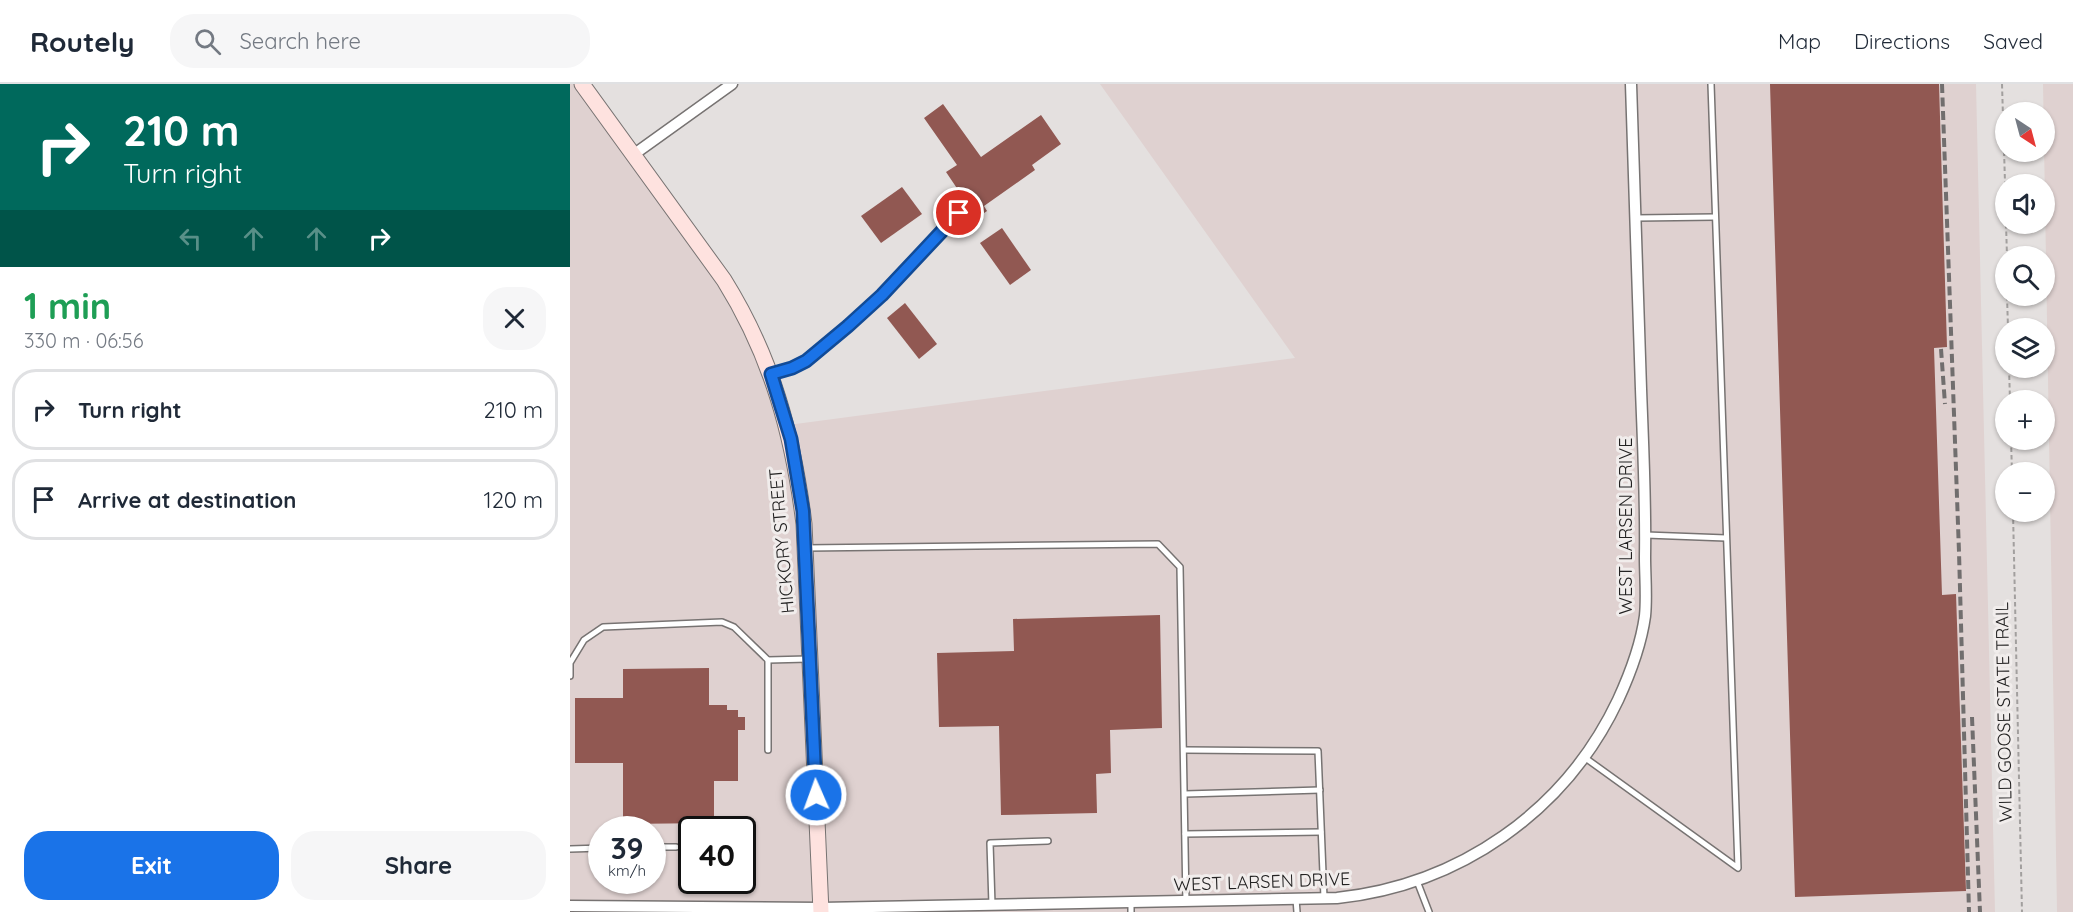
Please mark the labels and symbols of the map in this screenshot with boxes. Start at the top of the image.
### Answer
north arrow [1995,102,2055,162]
pin [933,187,984,238]
street label: WEST LARSEN DRIVE [1614,438,1637,614]
street label: HICKORY STREET [764,467,799,615]
street label: WILD GOOSE STATE TRAIL [1990,601,2017,822]
position arrow [784,763,848,827]
speed limit sign: 40 [678,816,756,894]
street label: WEST LARSEN DRIVE [1173,867,1351,896]

